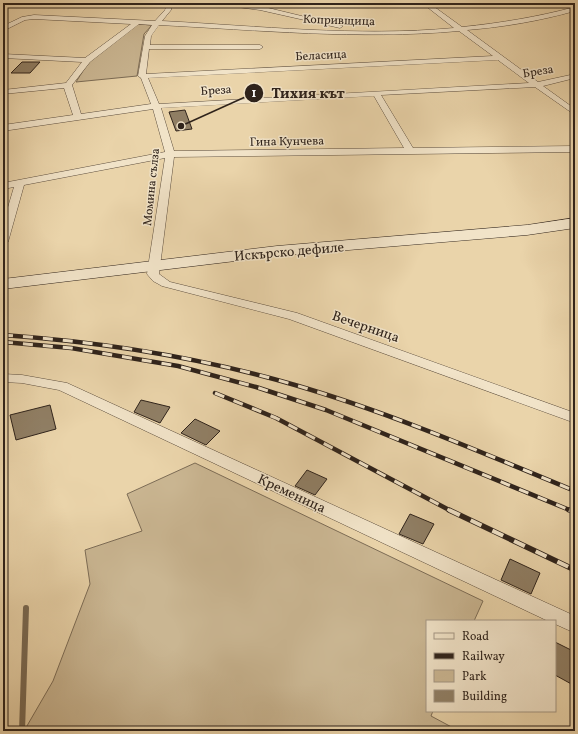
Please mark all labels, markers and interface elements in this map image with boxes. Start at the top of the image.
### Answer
street label: Копривщица [302,12,375,30]
street label: Беласица [295,47,347,65]
street label: Бреза [522,62,555,82]
callout: Тихия кът [244,79,353,106]
street label: Бреза [200,82,232,100]
text: Тихия кът [271,84,345,105]
text: 1 [252,86,257,102]
street label: Гина Кунчева [250,133,324,151]
street label: Момина сълза [140,148,164,227]
street label: Искърско дефиле [233,238,345,267]
street label: Вечерница [329,307,402,348]
street label: Кременица [254,470,329,518]
legend [426,620,556,712]
text: Road [462,629,489,645]
text: Railway [462,649,505,665]
text: Park [462,669,487,685]
text: Building [462,689,507,705]

